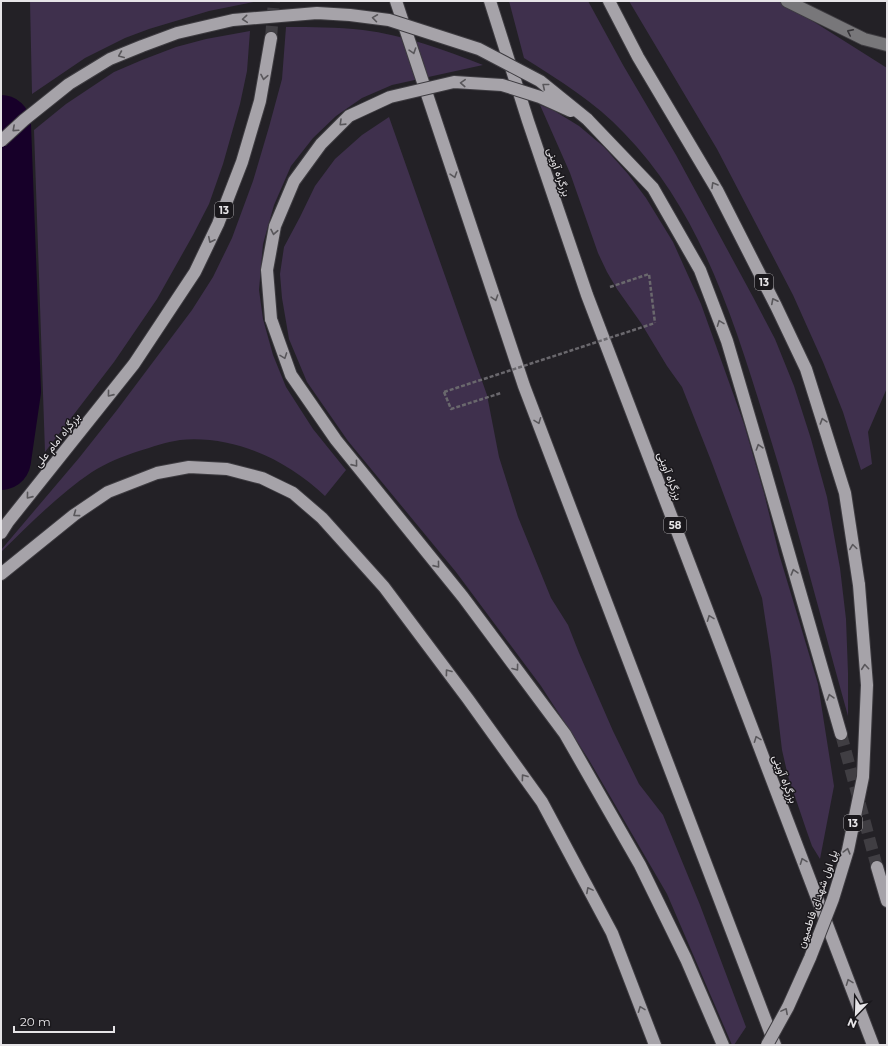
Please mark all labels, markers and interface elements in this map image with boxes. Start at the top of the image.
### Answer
one-way arrow [242,14,248,23]
one-way arrow [371,14,378,23]
one-way arrow [847,29,855,37]
one-way arrow [408,48,417,55]
one-way arrow [117,50,124,58]
one-way arrow [260,73,269,80]
one-way arrow [460,78,466,87]
one-way arrow [543,83,550,90]
one-way arrow [339,118,347,126]
one-way arrow [12,124,19,131]
street label: بزرگراه آوینی [544,146,574,198]
one-way arrow [449,171,458,178]
one-way arrow [711,182,719,189]
road number: 13 [215,202,233,218]
one-way arrow [271,229,279,235]
one-way arrow [208,235,216,243]
road number: 13 [755,274,773,290]
one-way arrow [490,294,499,301]
one-way arrow [771,297,778,305]
one-way arrow [716,319,724,326]
one-way arrow [280,353,288,360]
one-way arrow [108,390,115,397]
street label: بزرگراه امام علی [31,410,84,471]
one-way arrow [533,417,541,424]
one-way arrow [819,417,827,424]
one-way arrow [755,443,764,450]
street label: بزرگراه آوینی [654,450,686,502]
one-way arrow [351,460,358,467]
one-way arrow [27,491,34,498]
one-way arrow [73,509,80,516]
road number: 58 [664,517,686,533]
one-way arrow [849,544,858,550]
one-way arrow [433,560,440,568]
one-way arrow [790,569,799,576]
one-way arrow [707,614,715,621]
one-way arrow [861,663,870,670]
one-way arrow [511,664,518,671]
one-way arrow [445,669,452,676]
one-way arrow [826,694,835,701]
one-way arrow [753,736,761,743]
street label: بزرگراه آوینی [769,753,801,805]
one-way arrow [522,775,529,782]
road number: 13 [844,815,862,831]
street label: پل اول شهدای فاطمیون [794,848,841,950]
one-way arrow [843,848,851,854]
one-way arrow [799,857,807,864]
one-way arrow [586,887,593,894]
one-way arrow [846,979,854,986]
north arrow [836,994,876,1034]
one-way arrow [637,1005,645,1012]
scale bar [14,1008,114,1034]
one-way arrow [781,1008,788,1015]
text: 20 m [20,1014,51,1029]
text: N [845,1015,859,1031]

